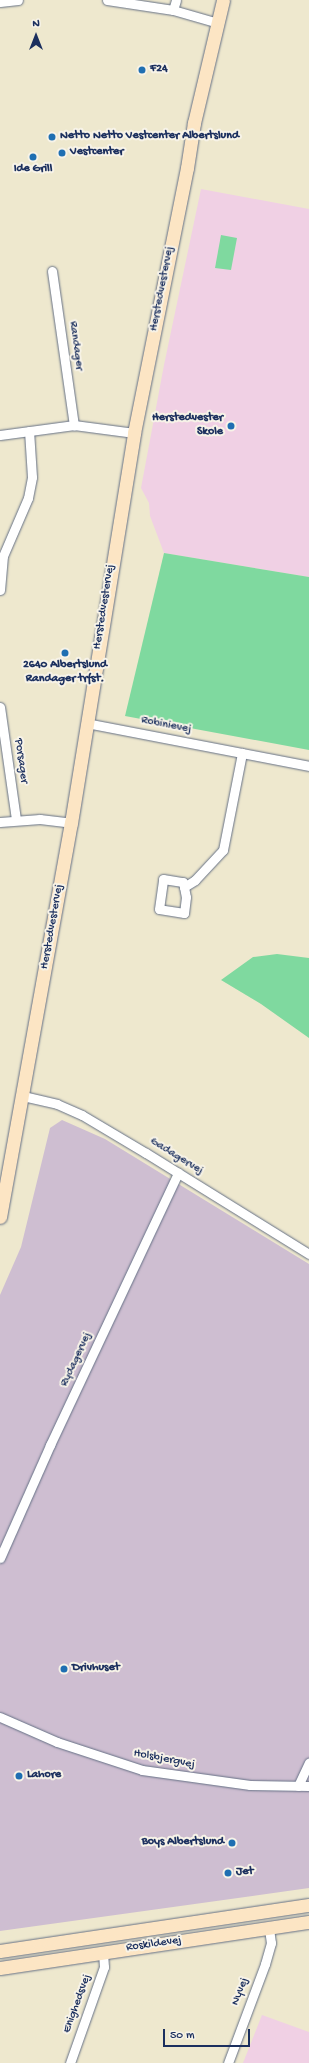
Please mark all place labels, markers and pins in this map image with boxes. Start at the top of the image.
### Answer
place label: F24 [150,63,168,77]
marker: F24 [137,65,147,75]
place label: Netto Netto Vestcenter Albertslund [60,130,239,144]
marker: Netto Netto Vestcenter Albertslund [47,132,57,142]
place label: Vestcenter [70,146,123,160]
marker: Vestcenter [57,148,67,158]
marker: Ide Grill [28,152,38,162]
place label: Ide Grill [14,163,52,177]
place label: Herstedvester Skole [152,412,223,440]
marker: Herstedvester Skole [226,421,236,431]
marker: 2640 Albertslund Randager trfst. [60,648,70,658]
place label: 2640 Albertslund Randager trfst. [23,659,107,687]
place label: Drivhuset [72,1662,120,1676]
marker: Drivhuset [59,1664,69,1674]
place label: Lahore [27,1769,61,1783]
marker: Lahore [14,1771,24,1781]
place label: Boys Albertslund [142,1836,224,1850]
marker: Boys Albertslund [227,1838,237,1848]
place label: Jet [236,1866,253,1880]
marker: Jet [223,1868,233,1878]

